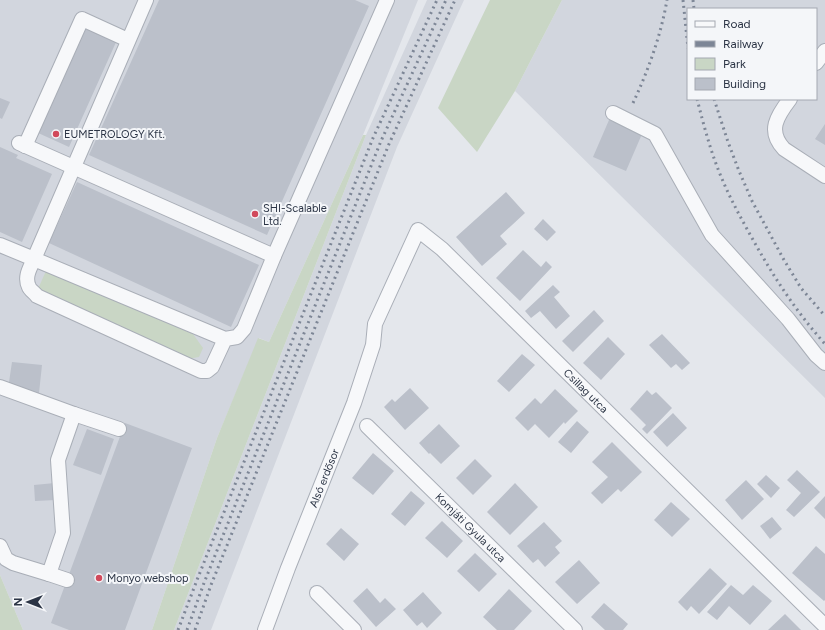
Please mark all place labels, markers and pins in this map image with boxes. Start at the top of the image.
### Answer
place label: EUMETROLOGY Kft. [64,128,165,141]
marker: EUMETROLOGY Kft. [51,129,61,139]
place label: SHI-Scalable Ltd. [263,202,327,228]
marker: SHI-Scalable Ltd. [250,209,260,219]
place label: Monyo webshop [107,572,189,585]
marker: Monyo webshop [94,573,104,583]

